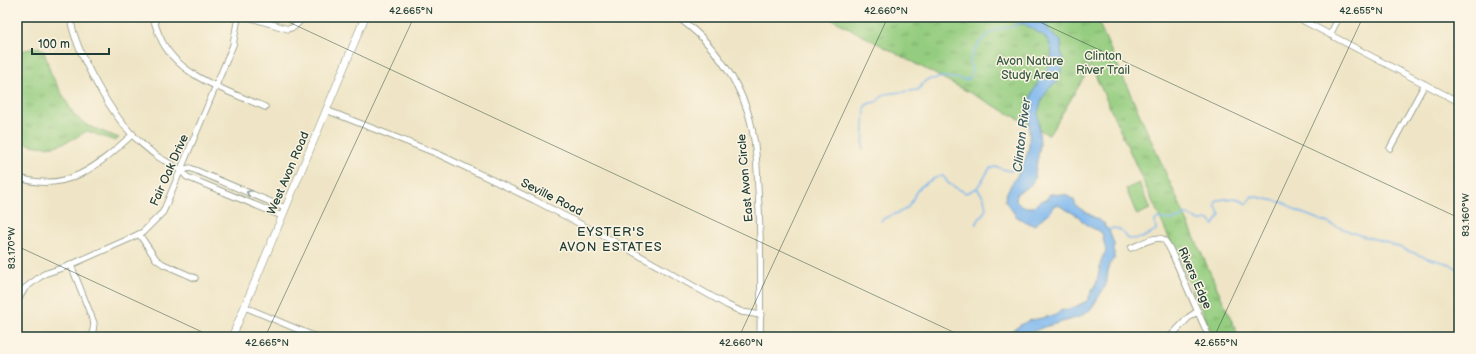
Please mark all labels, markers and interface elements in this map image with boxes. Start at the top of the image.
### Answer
text: 42.665°N [389,5,433,17]
text: 42.660°N [864,5,908,17]
text: 42.655°N [1339,5,1383,17]
scale bar [32,30,109,56]
text: 100 m [38,37,70,52]
park label: Clinton River Trail [1076,49,1130,78]
park label: Avon Nature Study Area [997,54,1063,83]
water label: Clinton River [1010,96,1035,173]
street label: West Avon Road [264,129,313,217]
street label: Fair Oak Drive [147,132,192,208]
street label: East Avon Circle [734,133,757,223]
street label: Seville Road [518,175,585,220]
one-way arrow [246,190,254,198]
text: 83.160°W [1460,193,1472,237]
district label: EYSTER'S AVON ESTATES [559,224,663,255]
text: 83.170°W [6,227,18,269]
street label: Rivers Edge [1174,245,1215,311]
text: 42.665°N [245,337,289,349]
text: 42.660°N [719,337,763,349]
text: 42.655°N [1194,337,1238,349]

